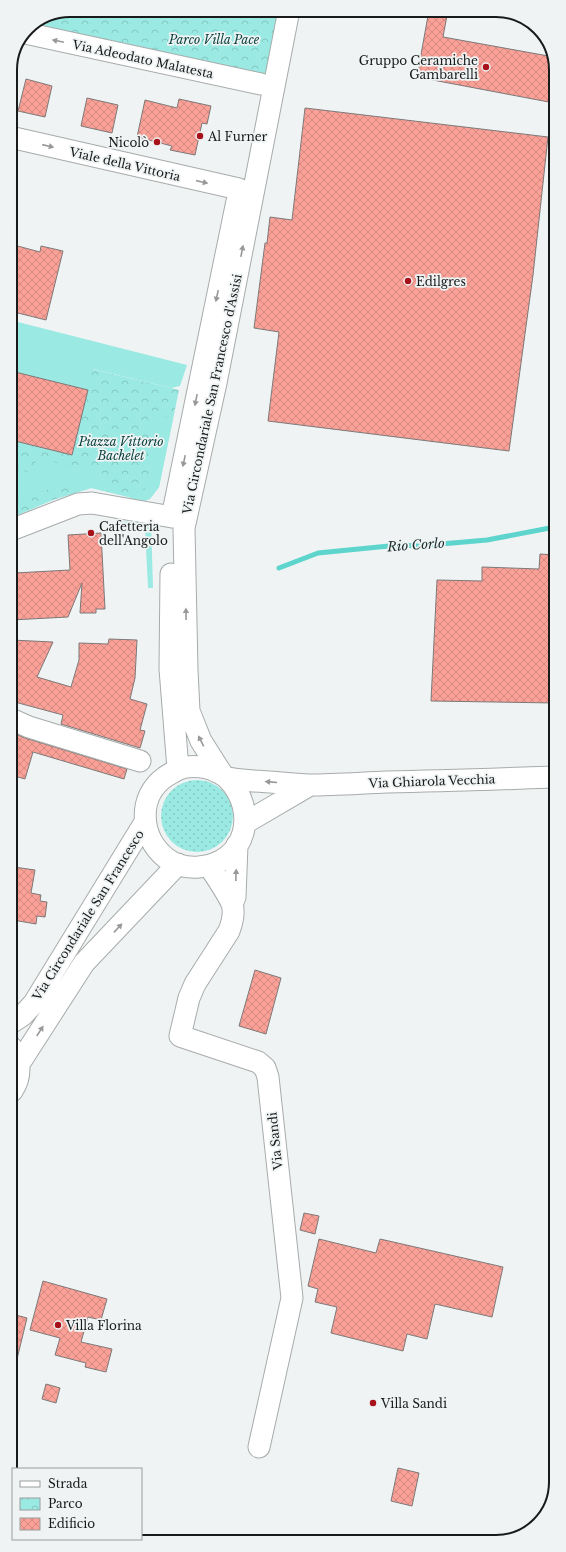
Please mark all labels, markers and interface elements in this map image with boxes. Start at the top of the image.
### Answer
park label: Parco Villa Pace [168,32,260,47]
one-way arrow [52,37,64,43]
street label: Via Adeodato Malatesta [70,37,215,81]
place label: Gruppo Ceramiche Gambarelli [359,53,478,82]
marker: Gruppo Ceramiche Gambarelli [481,62,491,72]
place label: Al Furner [207,129,268,144]
marker: Al Furner [195,131,205,141]
place label: Nicolò [108,135,149,150]
marker: Nicolò [152,137,162,147]
one-way arrow [42,143,54,149]
street label: Viale della Vittoria [67,144,182,184]
one-way arrow [196,179,208,185]
one-way arrow [239,245,245,258]
street label: Via Circondariale San Francesco d'Assisi [179,272,245,517]
place label: Edilgres [416,274,466,289]
marker: Edilgres [403,276,413,286]
one-way arrow [213,290,219,302]
one-way arrow [192,394,198,406]
park label: Piazza Vittorio Bachelet [77,434,164,463]
one-way arrow [180,454,186,467]
place label: Cafetteria dell'Angolo [99,519,168,548]
marker: Cafetteria dell'Angolo [86,528,96,538]
water label: Rio Corlo [386,534,446,556]
one-way arrow [182,608,189,620]
one-way arrow [198,735,204,747]
street label: Via Ghiarola Vecchia [367,771,496,791]
one-way arrow [265,779,277,786]
street label: Via Circondariale San Francesco [29,827,147,1004]
one-way arrow [233,868,239,881]
one-way arrow [113,923,123,933]
one-way arrow [36,1026,44,1036]
street label: Via Sandi [264,1111,286,1172]
place label: Villa Florina [65,1318,142,1333]
marker: Villa Florina [53,1320,63,1330]
place label: Villa Sandi [380,1396,447,1411]
marker: Villa Sandi [368,1398,378,1408]
legend [12,1468,142,1540]
text: Strada [48,1476,88,1491]
text: Parco [48,1496,83,1511]
text: Edificio [48,1516,95,1531]

